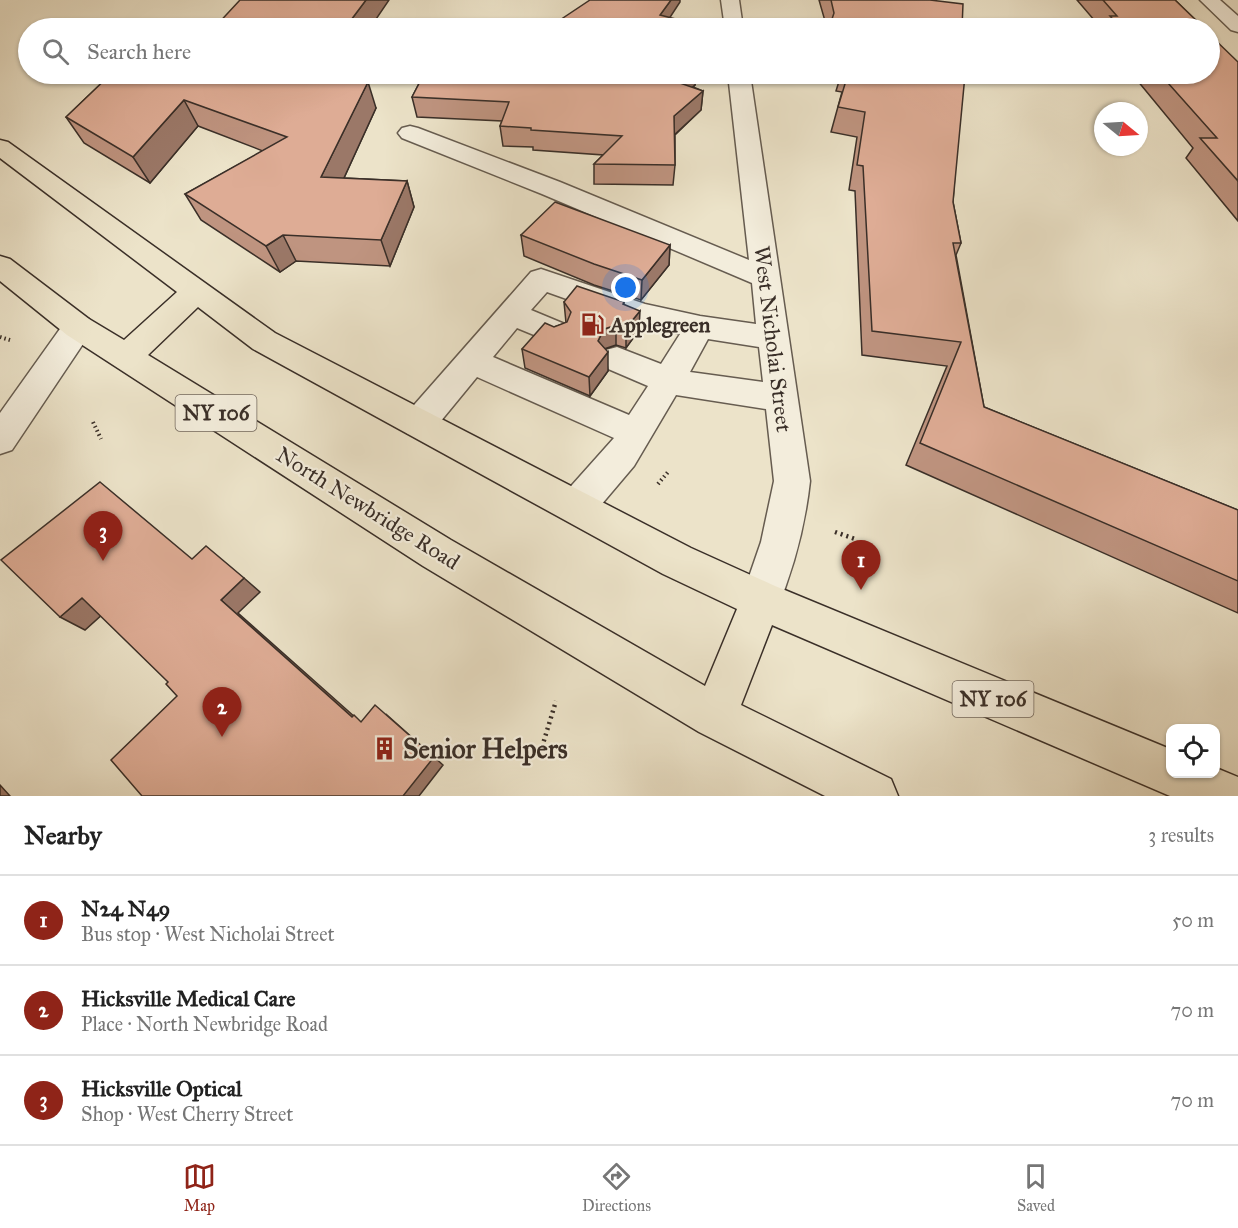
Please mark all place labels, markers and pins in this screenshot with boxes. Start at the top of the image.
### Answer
fuel station icon: Applegreen [579,311,605,337]
place label: Applegreen [608,311,710,338]
pin: 3 [84,512,122,561]
pin: 1 [842,540,880,590]
pin: 2 [202,688,242,737]
place label: Senior Helpers [403,732,568,766]
building icon: Senior Helpers [372,735,398,761]

